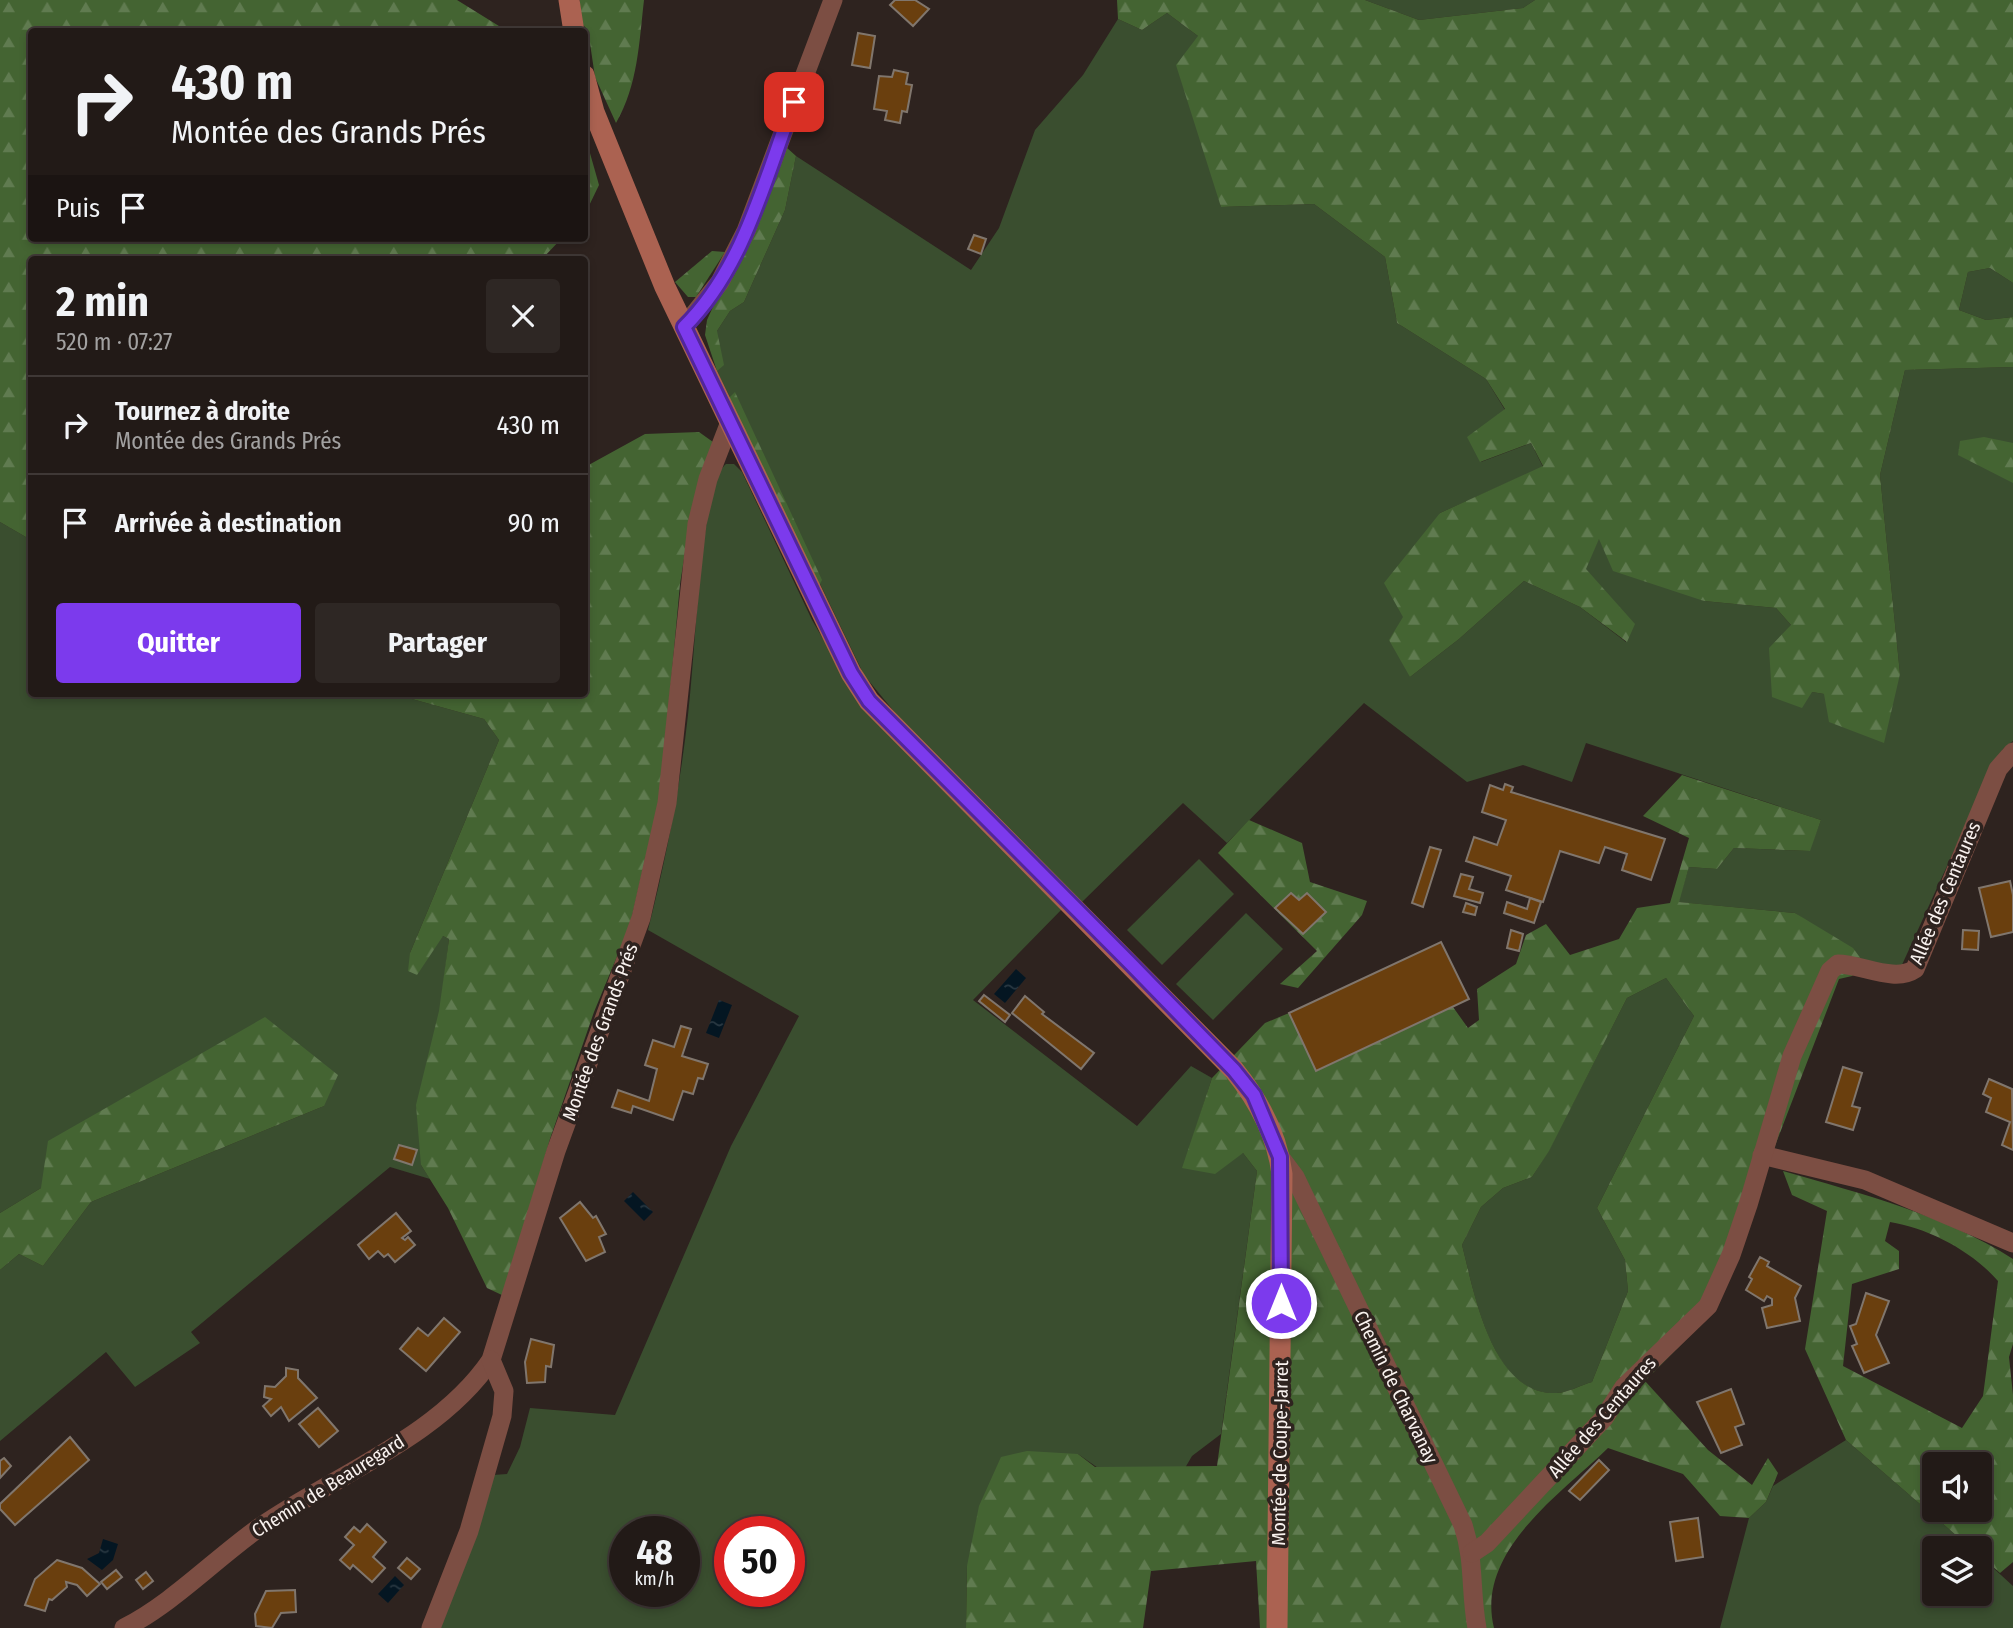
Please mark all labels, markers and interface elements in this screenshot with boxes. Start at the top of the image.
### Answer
text: 430 m [171,53,293,112]
icon: right [56,56,147,147]
pin [764,72,824,132]
icon: arrive [775,83,813,121]
text: Montée des Grands Prés [171,113,486,151]
icon: arrive [114,189,152,227]
text: Puis [56,193,100,224]
text: 2 min [56,277,149,327]
button: close [486,279,560,353]
text: 520 m · 07:27 [56,328,172,356]
text: Tournez à droite [115,396,290,427]
icon: right [56,406,94,444]
text: 430 m [496,410,560,441]
text: Montée des Grands Prés [115,427,341,455]
icon: arrive [56,504,94,542]
text: Arrivée à destination [115,508,342,539]
text: 90 m [508,508,560,539]
button: Quitter [56,603,301,683]
button: Partager [315,603,560,683]
street label: Allée des Centaures [1905,818,1985,968]
street label: Montée des Grands Prés [557,940,643,1124]
position arrow [1244,1266,1318,1340]
street label: Chemin de Charvanay [1349,1307,1443,1468]
street label: Allée des Centaures [1543,1352,1661,1482]
street label: Montée de Coupe-Jarret [1267,1359,1293,1546]
street label: Chemin de Beauregard [248,1430,408,1542]
map controls [1922,1452,1992,1606]
button: sound [1922,1452,1992,1522]
speed limit sign: 50 [714,1516,805,1607]
text: 48 [636,1531,673,1573]
button: layers [1922,1536,1992,1606]
text: km/h [634,1568,675,1590]

